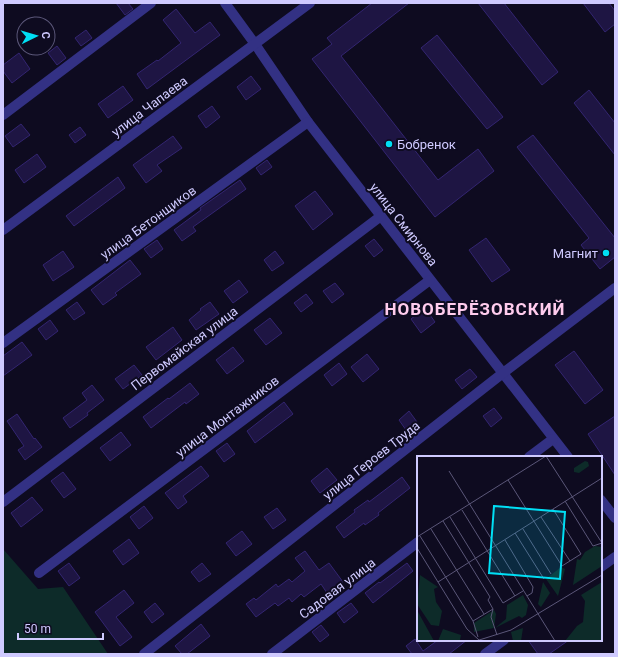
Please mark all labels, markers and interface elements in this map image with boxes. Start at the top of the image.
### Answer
north arrow [16,16,56,56]
text: С [39,31,52,39]
street label: улица Чапаева [109,73,190,140]
place label: Бобренок [397,137,456,152]
marker: Бобренок [384,139,394,149]
street label: улица Смирнова [367,180,441,269]
street label: улица Бетонщиков [97,183,199,262]
place label: Магнит [553,246,598,261]
marker: Магнит [601,248,611,258]
district label: НОВОБЕРЁЗОВСКИЙ [385,299,566,319]
street label: Первомайская улица [128,303,241,393]
street label: улица Монтажников [173,373,282,460]
street label: улица Героев Труда [320,418,423,503]
inset map [417,456,602,641]
street label: Садовая улица [296,555,378,622]
scale bar [18,615,103,641]
text: 50 m [24,622,51,636]

